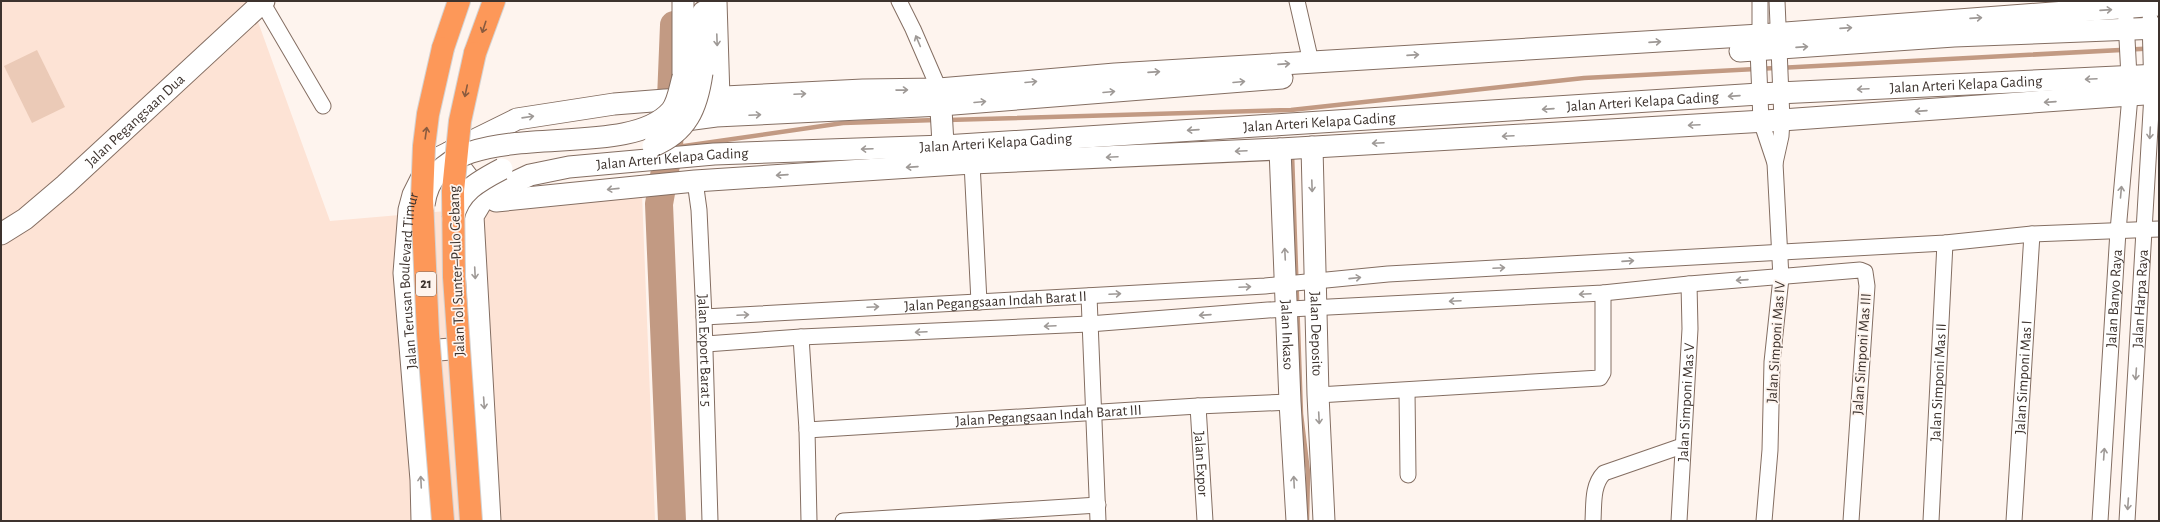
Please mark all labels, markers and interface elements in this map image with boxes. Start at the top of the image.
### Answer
one-way arrow [2099,6,2112,13]
one-way arrow [1969,15,1982,22]
one-way arrow [480,20,487,33]
one-way arrow [1839,24,1852,31]
one-way arrow [713,33,721,46]
one-way arrow [914,35,922,47]
one-way arrow [1648,39,1661,46]
one-way arrow [1795,43,1808,50]
one-way arrow [1406,52,1419,59]
one-way arrow [1277,60,1290,67]
one-way arrow [1147,68,1160,76]
street label: Jalan Pegangsaan Dua [83,71,187,170]
street label: Jalan Arteri Kelapa Gading [1890,73,2043,95]
one-way arrow [2085,75,2098,82]
one-way arrow [1024,78,1037,85]
one-way arrow [1232,78,1245,85]
one-way arrow [462,84,470,97]
one-way arrow [895,86,908,94]
one-way arrow [1857,86,1870,93]
one-way arrow [1102,88,1115,95]
street label: Jalan Arteri Kelapa Gading [1566,89,1720,114]
one-way arrow [793,90,806,97]
one-way arrow [1728,93,1741,100]
one-way arrow [2044,98,2057,105]
one-way arrow [973,99,986,106]
one-way arrow [1542,105,1555,112]
one-way arrow [1915,107,1928,114]
street label: Jalan Arteri Kelapa Gading [1243,110,1397,134]
one-way arrow [748,111,761,118]
one-way arrow [521,113,534,121]
one-way arrow [1688,121,1701,128]
one-way arrow [2146,126,2154,139]
one-way arrow [422,127,430,140]
one-way arrow [1187,127,1200,134]
street label: Jalan Arteri Kelapa Gading [919,130,1073,154]
one-way arrow [1502,132,1515,139]
one-way arrow [1372,140,1385,147]
street label: Jalan Arteri Kelapa Gading [596,145,749,172]
one-way arrow [861,145,874,153]
one-way arrow [1235,147,1248,155]
one-way arrow [1106,153,1119,161]
one-way arrow [906,164,919,171]
one-way arrow [776,172,789,179]
one-way arrow [1309,179,1316,192]
street label: Jalan Tol Sunter–Pulo Gebang [447,185,467,357]
one-way arrow [607,185,620,192]
one-way arrow [2118,186,2125,199]
street label: Jalan Terusan Boulevard Timur [396,191,421,370]
one-way arrow [1281,248,1288,261]
street label: Jalan Banyo Raya [2103,249,2124,348]
street label: Jalan Harpa Raya [2130,249,2150,348]
one-way arrow [1621,257,1634,264]
one-way arrow [1492,265,1505,272]
one-way arrow [471,266,479,279]
road number: 21 [416,272,436,296]
one-way arrow [1348,274,1361,281]
one-way arrow [1736,277,1749,284]
street label: Jalan Simponi Mas IV [1764,280,1788,404]
one-way arrow [1238,284,1251,291]
street label: Jalan Pegangsaan Indah Barat II [904,288,1087,313]
one-way arrow [1579,290,1592,298]
one-way arrow [1108,291,1121,298]
street label: Jalan Deposito [1308,291,1325,377]
street label: Jalan Simponi Mas III [1850,293,1874,415]
street label: Jalan Export Barat 5 [695,294,714,407]
one-way arrow [1449,298,1462,305]
street label: Jalan Inkaso [1278,300,1296,370]
one-way arrow [866,304,879,311]
one-way arrow [736,311,749,318]
one-way arrow [1199,312,1212,319]
street label: Jalan Simponi Mas I [2012,320,2034,435]
one-way arrow [1044,322,1057,329]
street label: Jalan Simponi Mas II [1928,323,1948,442]
one-way arrow [915,328,928,335]
street label: Jalan Simponi Mas V [1675,342,1697,462]
one-way arrow [2133,367,2140,380]
one-way arrow [480,396,487,409]
street label: Jalan Pegangsaan Indah Barat III [955,402,1142,428]
one-way arrow [1315,411,1323,424]
street label: Jalan Expor [1192,431,1211,497]
one-way arrow [2100,448,2108,461]
one-way arrow [417,476,424,489]
one-way arrow [1291,476,1298,489]
one-way arrow [2124,497,2132,510]

